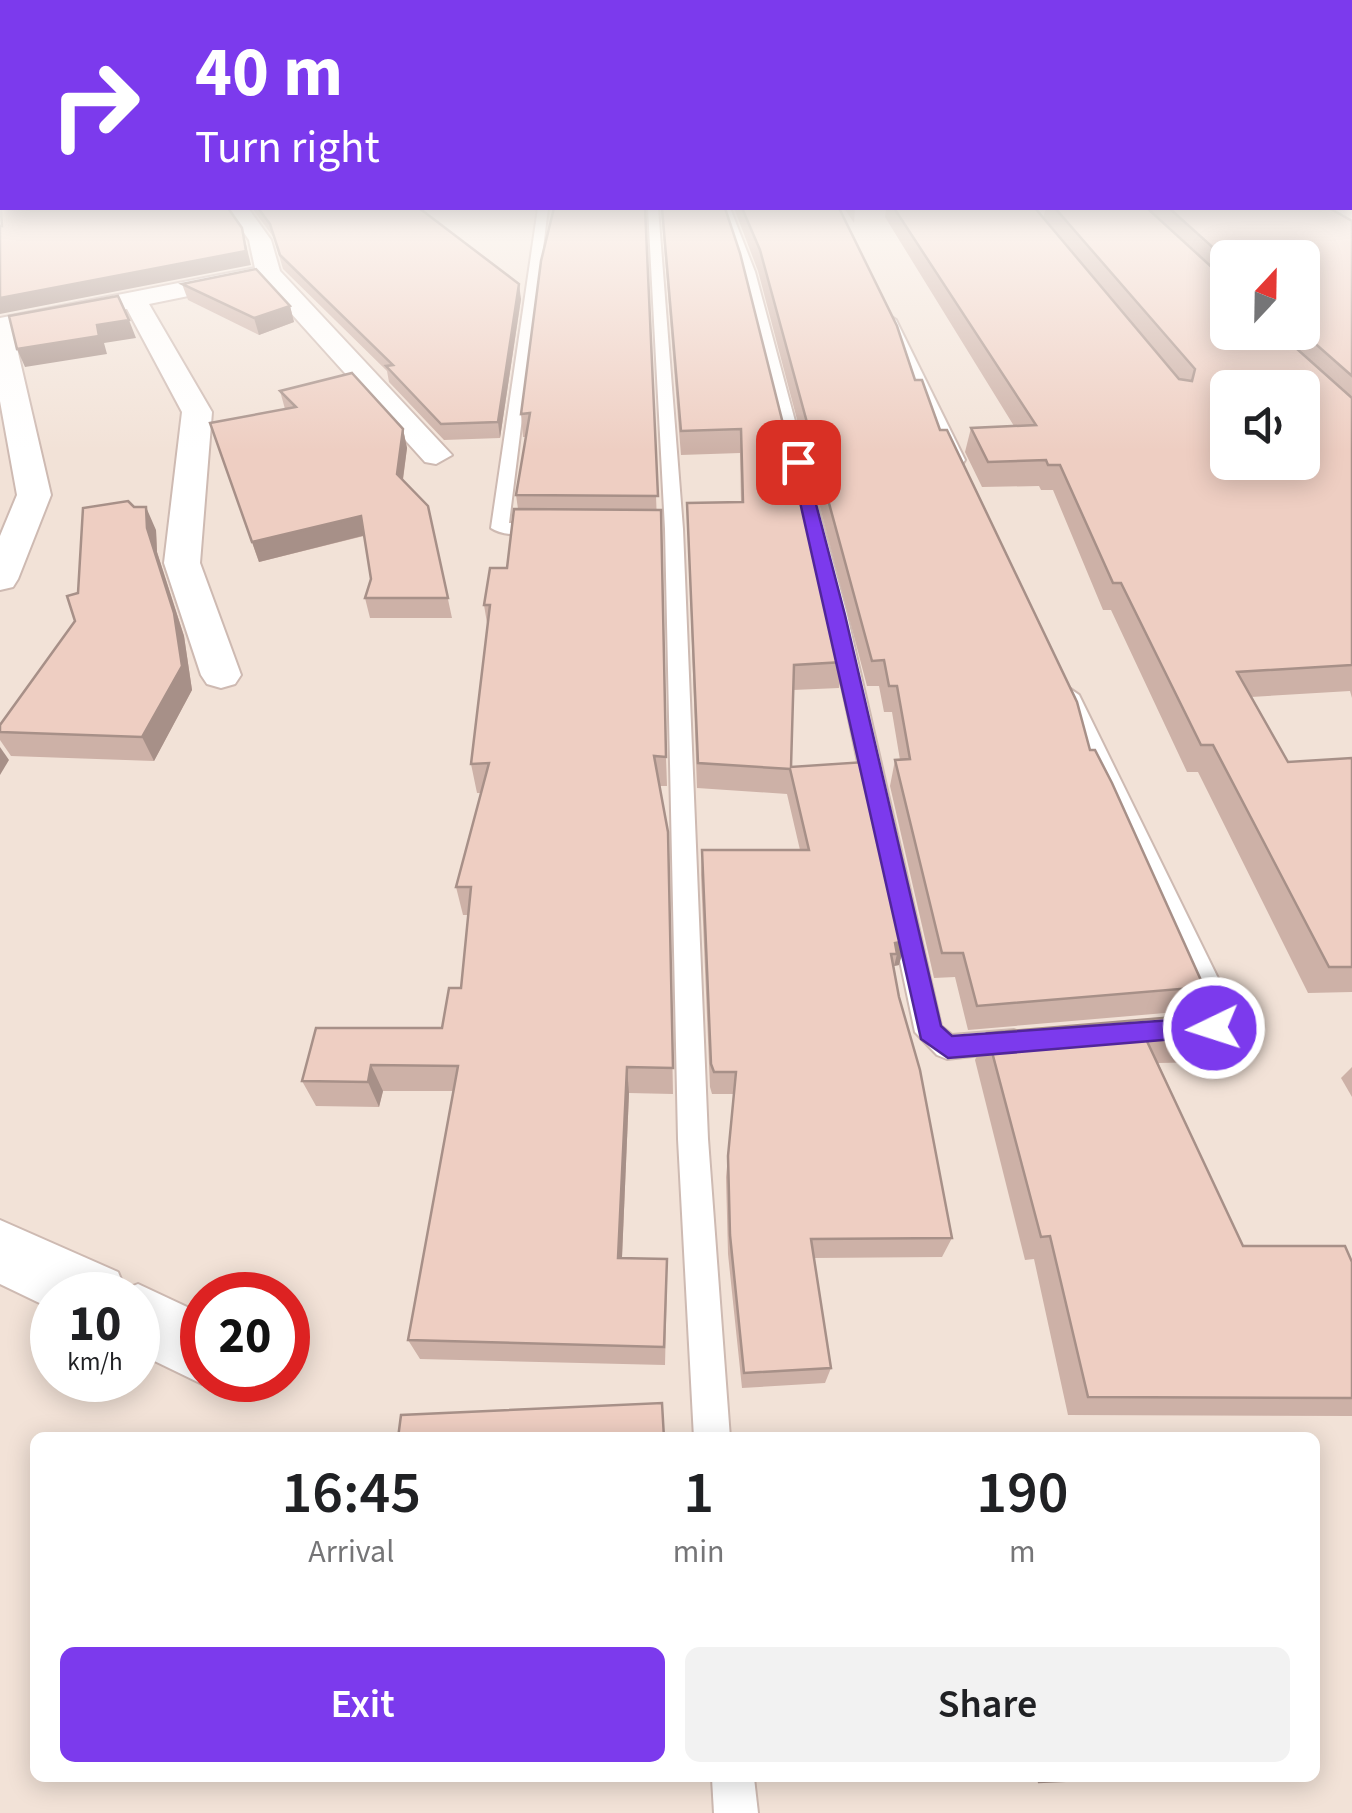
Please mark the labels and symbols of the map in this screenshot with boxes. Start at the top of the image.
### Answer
north arrow [1210,240,1320,350]
pin [756,420,841,505]
position arrow [1162,976,1266,1080]
speed limit sign: 20 [180,1272,310,1402]

